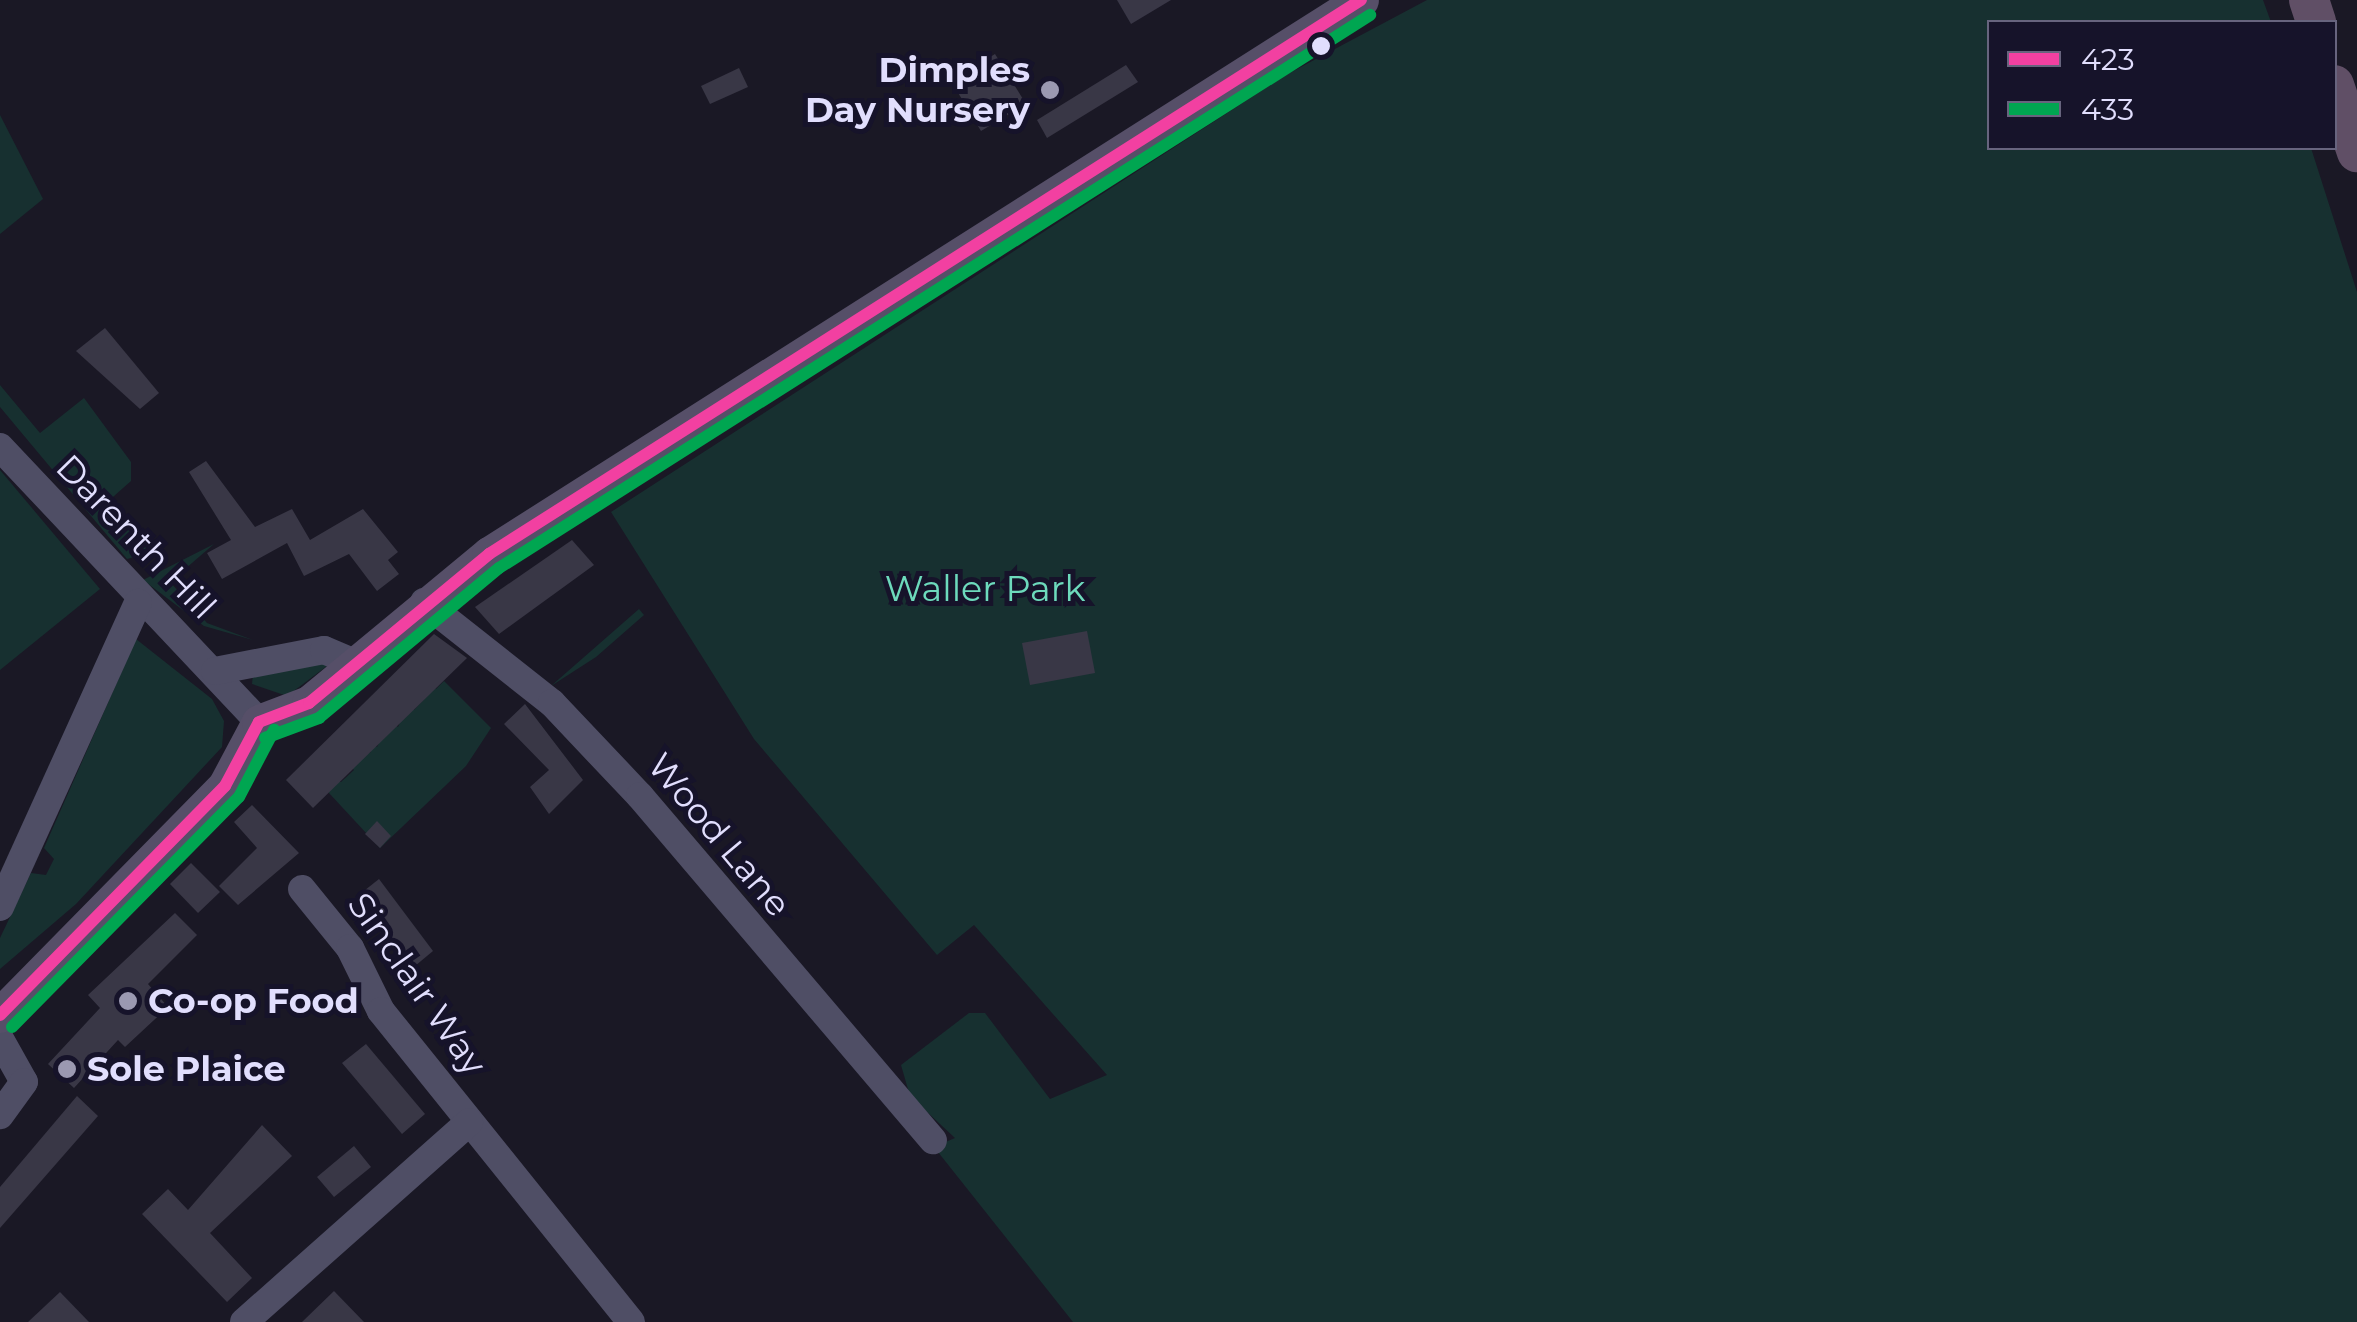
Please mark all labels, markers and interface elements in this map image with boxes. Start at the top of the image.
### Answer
legend [1987,20,2337,150]
unlabelled marker [1311,36,1331,56]
text: 423 [2081,41,2135,78]
place label: Dimples Day Nursery [805,49,1030,131]
marker: Dimples Day Nursery [1039,79,1061,101]
text: 433 [2081,91,2134,128]
street label: Darenth Hill [47,446,225,628]
park label: Waller Park [885,568,1085,610]
street label: Wood Lane [639,745,799,925]
street label: Sinclair Way [339,885,495,1083]
place label: Co-op Food [148,980,359,1022]
marker: Co-op Food [117,990,139,1012]
place label: Sole Plaice [87,1048,286,1090]
marker: Sole Plaice [56,1058,78,1080]

